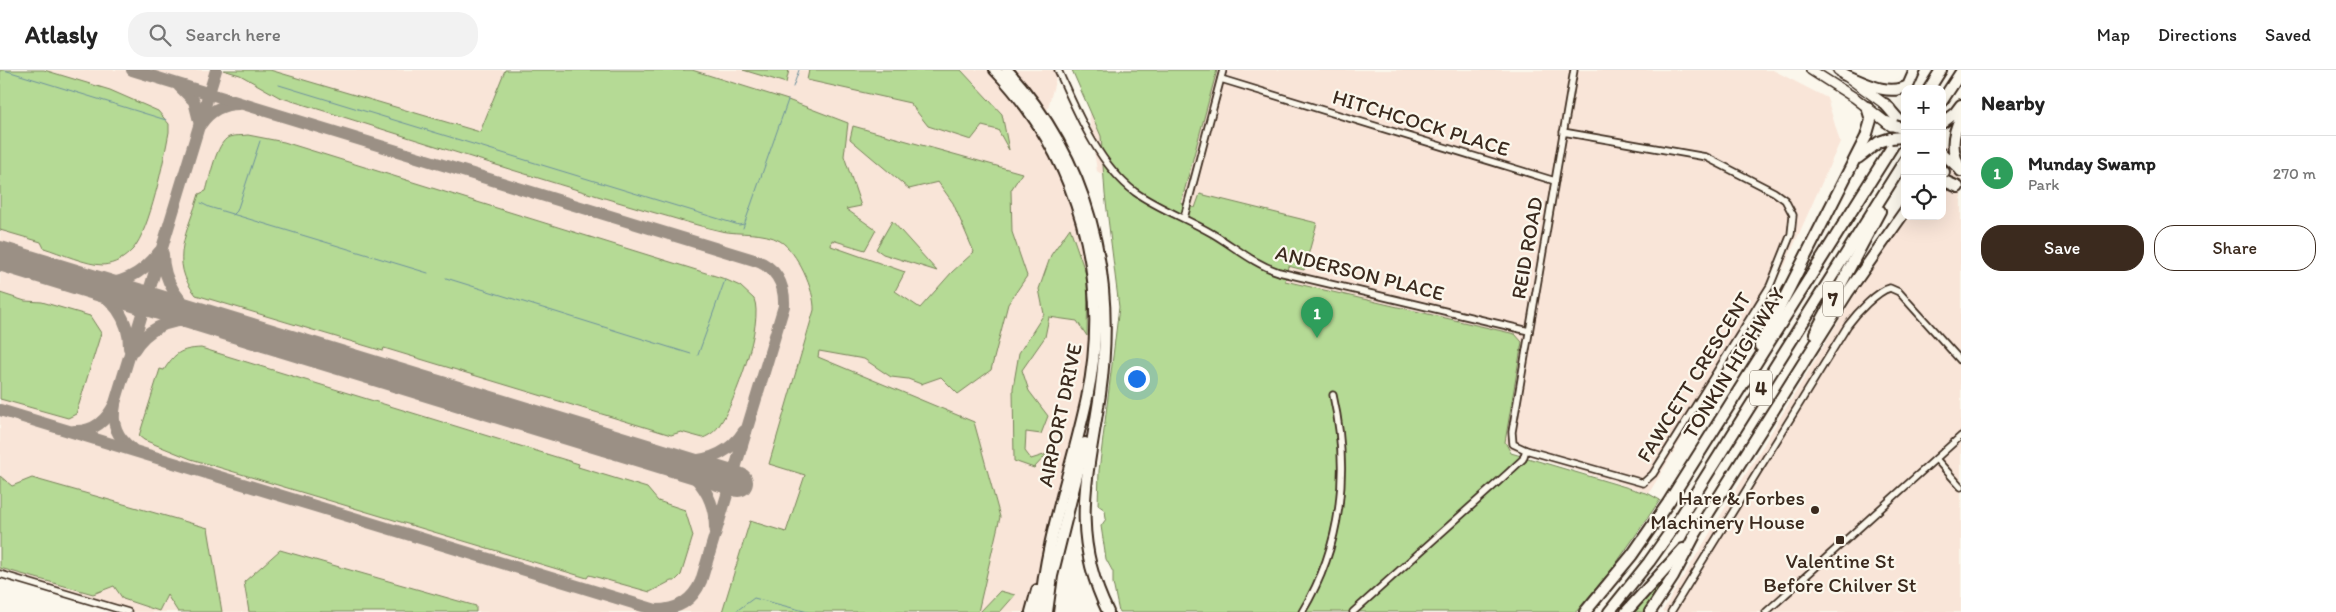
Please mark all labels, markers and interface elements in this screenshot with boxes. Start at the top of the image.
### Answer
search box [128,12,478,57]
text: Atlasly [25,20,98,49]
icon: search [146,21,174,49]
text: Search here [186,23,281,46]
text: Map [2097,24,2130,46]
text: Directions [2158,24,2237,46]
text: Saved [2265,24,2311,46]
street label: HITCHCOCK PLACE [1330,84,1513,161]
map controls [1901,85,1946,220]
button: + [1901,85,1946,130]
text: Nearby [1981,90,2045,115]
button: − [1901,130,1946,175]
text: Munday Swamp [2028,152,2156,175]
text: 1 [1993,164,2001,183]
text: 270 m [2273,164,2316,183]
button: locate [1901,175,1946,220]
text: Park [2028,175,2059,194]
street label: REID ROAD [1505,195,1548,301]
button: Save [1981,225,2144,271]
button: Share [2154,225,2316,271]
street label: ANDERSON PLACE [1273,239,1447,306]
road number: 7 [1823,282,1843,316]
street label: TONKIN HIGHWAY [1677,283,1790,443]
street label: FAWCETT CRESCENT [1631,287,1756,466]
pin: 1 [1301,297,1333,338]
street label: AIRPORT DRIVE [1032,340,1087,489]
your location [1124,366,1150,392]
road number: 4 [1750,370,1772,406]
place label: Hare & Forbes Machinery House [1650,485,1805,534]
marker: Hare & Forbes Machinery House [1809,504,1821,516]
marker: Valentine St Before Chilver St [1834,534,1846,546]
place label: Valentine St Before Chilver St [1763,548,1917,597]

